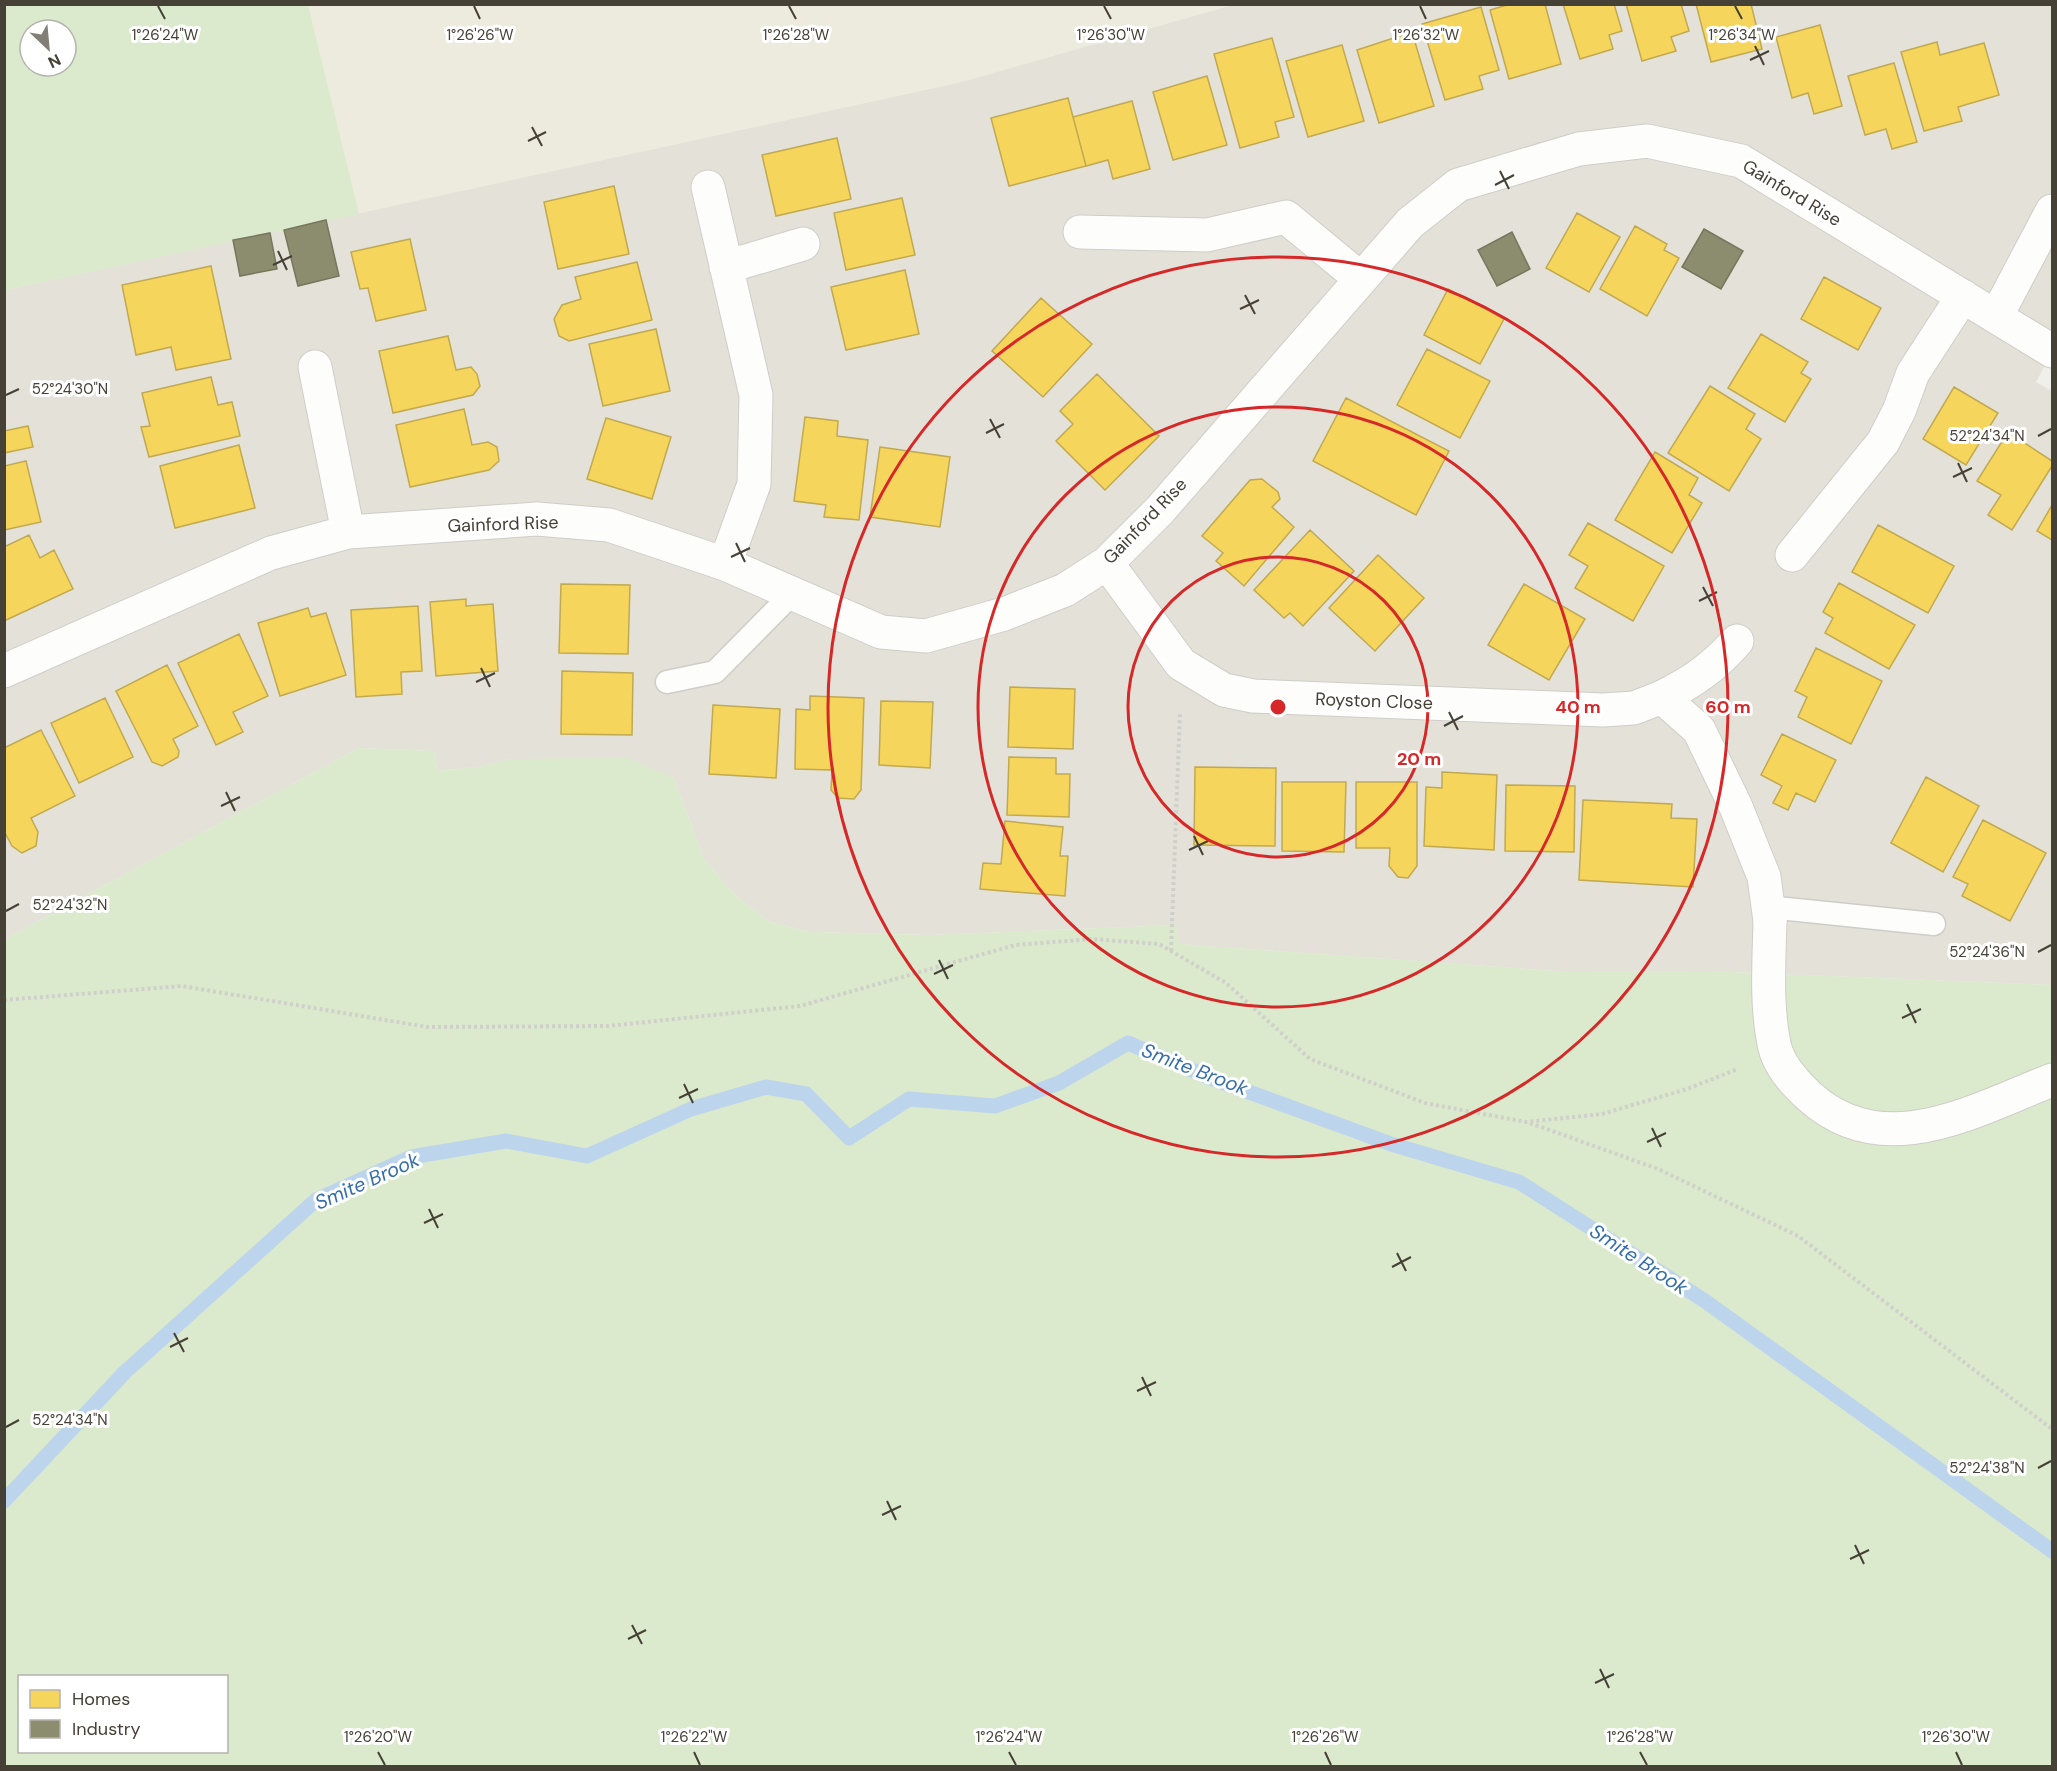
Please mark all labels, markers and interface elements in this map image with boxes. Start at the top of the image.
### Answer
north arrow [18,18,78,78]
text: 1°26'24"W [132,25,199,45]
text: 1°26'26"W [446,25,514,45]
text: 1°26'28"W [763,25,830,45]
text: 1°26'30"W [1077,25,1146,45]
text: 1°26'32"W [1393,25,1460,45]
text: 1°26'34"W [1708,25,1776,45]
text: N [45,49,64,73]
street label: Gainford Rise [1738,154,1846,232]
text: 52°24'30"N [32,379,108,399]
text: 52°24'34"N [1949,426,2025,446]
street label: Gainford Rise [1098,473,1192,569]
street label: Gainford Rise [447,510,559,538]
street label: Royston Close [1315,687,1433,715]
text: 40 m [1555,695,1601,719]
text: 60 m [1705,695,1751,719]
centre of rings [1268,697,1288,717]
text: 20 m [1397,747,1441,771]
text: 52°24'32"N [33,895,107,915]
text: 52°24'36"N [1949,942,2025,962]
water label: Smite Brook [1138,1037,1253,1101]
water label: Smite Brook [311,1146,424,1216]
water label: Smite Brook [1585,1218,1694,1301]
text: 52°24'34"N [32,1410,108,1430]
text: 52°24'38"N [1949,1458,2025,1478]
legend [18,1675,228,1753]
text: Homes [72,1687,130,1711]
text: Industry [72,1717,141,1741]
text: 1°26'20"W [344,1727,412,1747]
text: 1°26'22"W [661,1727,728,1747]
text: 1°26'24"W [976,1727,1043,1747]
text: 1°26'26"W [1291,1727,1359,1747]
text: 1°26'28"W [1607,1727,1674,1747]
text: 1°26'30"W [1922,1727,1991,1747]

